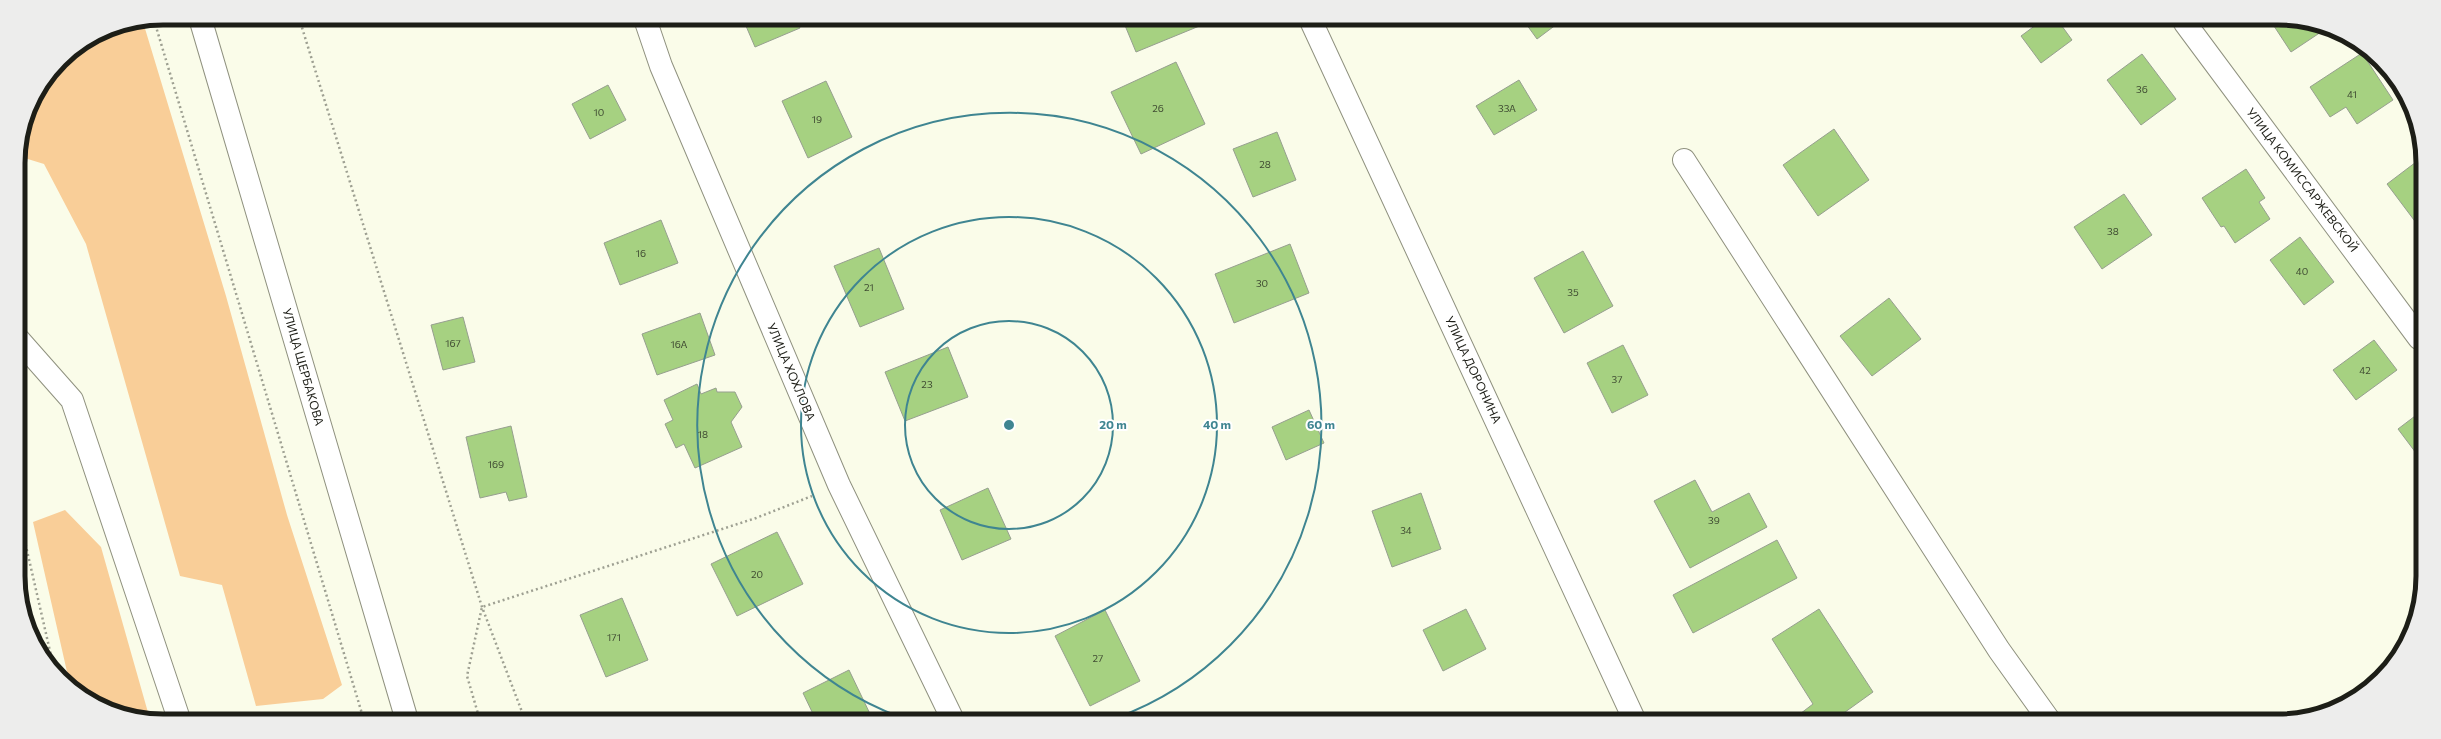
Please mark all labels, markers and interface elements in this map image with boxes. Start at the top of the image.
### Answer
house number: 36 [2136,83,2148,95]
house number: 41 [2347,88,2357,100]
house number: 26 [1152,102,1164,114]
house number: 33А [1498,102,1516,114]
street label: УЛИЦА КОМИССАРЖЕВСКОЙ [2244,105,2362,254]
house number: 10 [594,106,604,118]
house number: 19 [812,113,822,125]
house number: 28 [1259,158,1271,170]
house number: 38 [2107,225,2119,237]
house number: 16 [636,247,646,259]
house number: 40 [2296,265,2308,277]
house number: 30 [1256,277,1268,289]
house number: 21 [864,281,874,293]
house number: 35 [1567,286,1579,298]
street label: УЛИЦА ЩЕРБАКОВА [280,306,327,427]
street label: УЛИЦА ДОРОНИНА [1443,314,1505,425]
street label: УЛИЦА ХОХЛОВА [765,321,819,423]
house number: 167 [445,337,461,349]
house number: 16А [670,338,688,350]
house number: 42 [2359,364,2371,376]
house number: 37 [1612,373,1622,385]
house number: 23 [921,378,933,390]
text: 20 m [1099,417,1127,431]
text: 40 m [1203,417,1231,431]
text: 60 m [1307,417,1335,431]
centre of rings [1002,418,1016,432]
house number: 18 [698,428,708,440]
house number: 169 [488,458,504,470]
house number: 39 [1708,514,1720,526]
house number: 34 [1400,524,1412,536]
house number: 20 [751,568,763,580]
house number: 171 [607,631,621,643]
house number: 27 [1093,652,1103,664]

